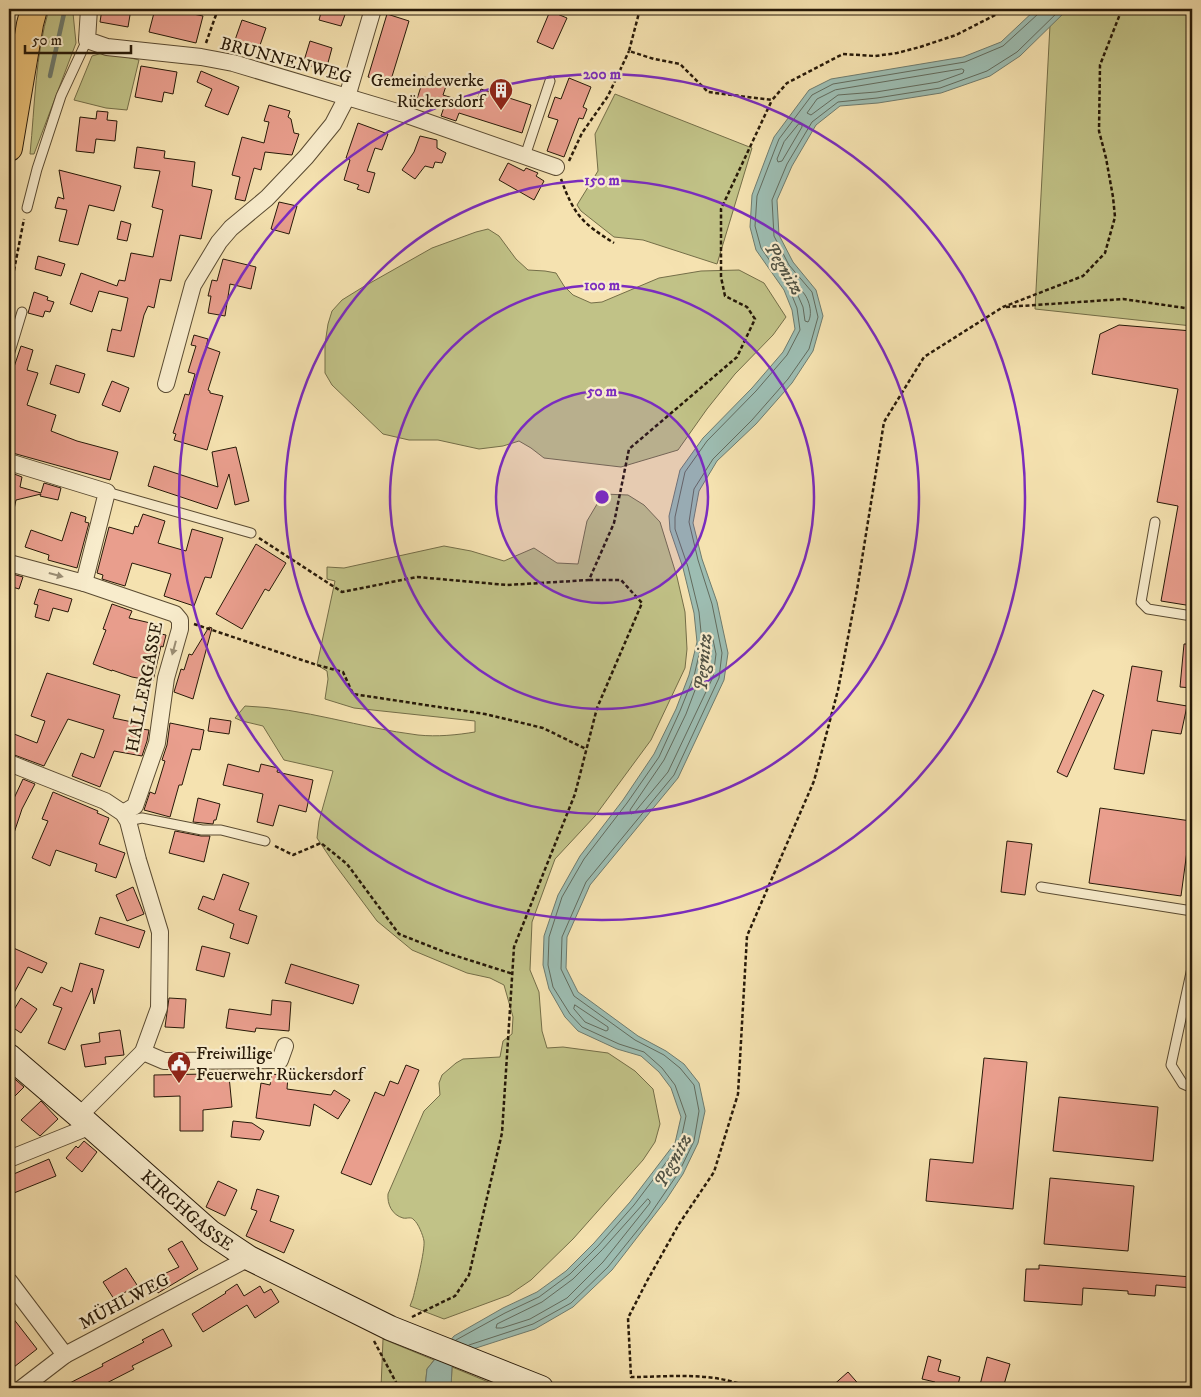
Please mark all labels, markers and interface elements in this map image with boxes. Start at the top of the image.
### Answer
scale bar [25,22,131,54]
text: 50 m [32,31,62,50]
street label: BRUNNENWEG [217,33,355,89]
text: 200 m [583,65,622,84]
place label: Gemeindewerke Rückersdorf [371,70,487,113]
building icon: Gemeindewerke Rückersdorf [488,77,514,111]
text: 150 m [584,171,620,190]
water label: Pegnitz [759,238,809,300]
text: 100 m [584,276,621,295]
text: 50 m [586,382,618,401]
centre of rings [593,488,611,506]
one-way arrow [48,572,63,580]
street label: HALLERGASSE [122,620,168,754]
water label: Pegnitz [690,632,717,692]
one-way arrow [170,641,178,656]
place label: Freiwillige Feuerwehr Rückersdorf [196,1043,367,1086]
public building icon: Freiwillige Feuerwehr Rückersdorf [166,1050,192,1084]
water label: Pegnitz [649,1130,697,1192]
street label: KIRCHGASSE [136,1166,237,1257]
street label: MÜHLWEG [75,1269,174,1335]

